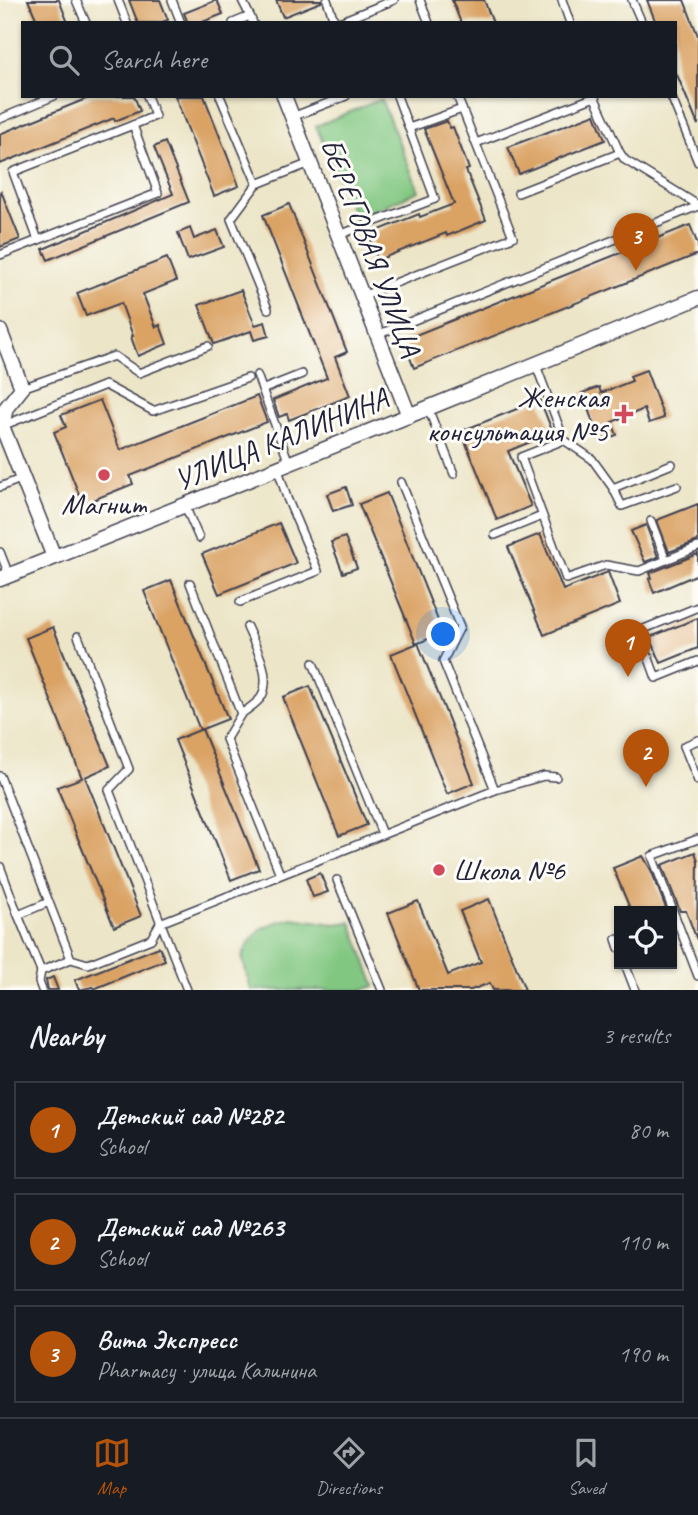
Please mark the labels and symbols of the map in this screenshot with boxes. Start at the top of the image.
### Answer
street label: БЕРЕГОВАЯ УЛИЦА [312,132,430,362]
pin: 3 [613,213,659,271]
street label: УЛИЦА КАЛИНИНА [169,378,395,499]
place label: Женская консультация №5 [427,378,611,450]
marker: Женская консультация №5 [614,404,634,424]
marker: Магнит [96,467,112,483]
place label: Магнит [61,485,148,523]
your location [426,617,460,651]
pin: 1 [605,619,651,677]
pin: 2 [623,729,669,787]
place label: Школа №6 [453,851,566,889]
marker: Школа №6 [431,862,447,878]

